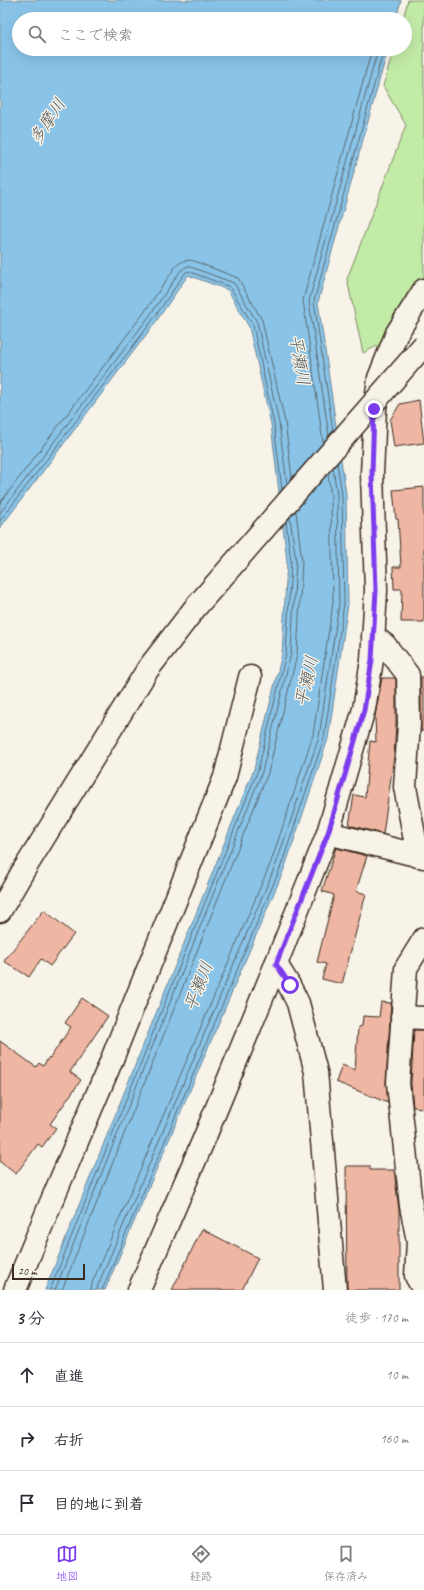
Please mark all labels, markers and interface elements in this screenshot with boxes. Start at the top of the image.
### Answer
search box [12,12,412,56]
icon: search [26,23,48,45]
text: ここで検索 [58,26,133,45]
water label: 多摩川 [25,94,70,148]
water label: 平瀬川 [285,333,314,387]
route end [365,400,383,418]
water label: 平瀬川 [291,654,322,708]
water label: 平瀬川 [180,959,217,1014]
route start [281,976,299,994]
scale bar [12,1262,85,1281]
text: 20 m [18,1264,37,1278]
text: 3 分 [16,1308,45,1329]
text: 徒歩 · 170 m [345,1310,408,1326]
icon: ahead [16,1364,38,1386]
text: 直進 [54,1367,84,1386]
text: 10 m [386,1367,408,1383]
icon: right [16,1428,38,1450]
text: 右折 [54,1431,84,1450]
text: 160 m [380,1431,408,1447]
icon: arrive [16,1492,38,1514]
text: 目的地に到着 [54,1495,144,1514]
tab: 地図 [56,1543,78,1583]
tab: 経路 [190,1543,212,1583]
tab: 保存済み [324,1543,368,1583]

